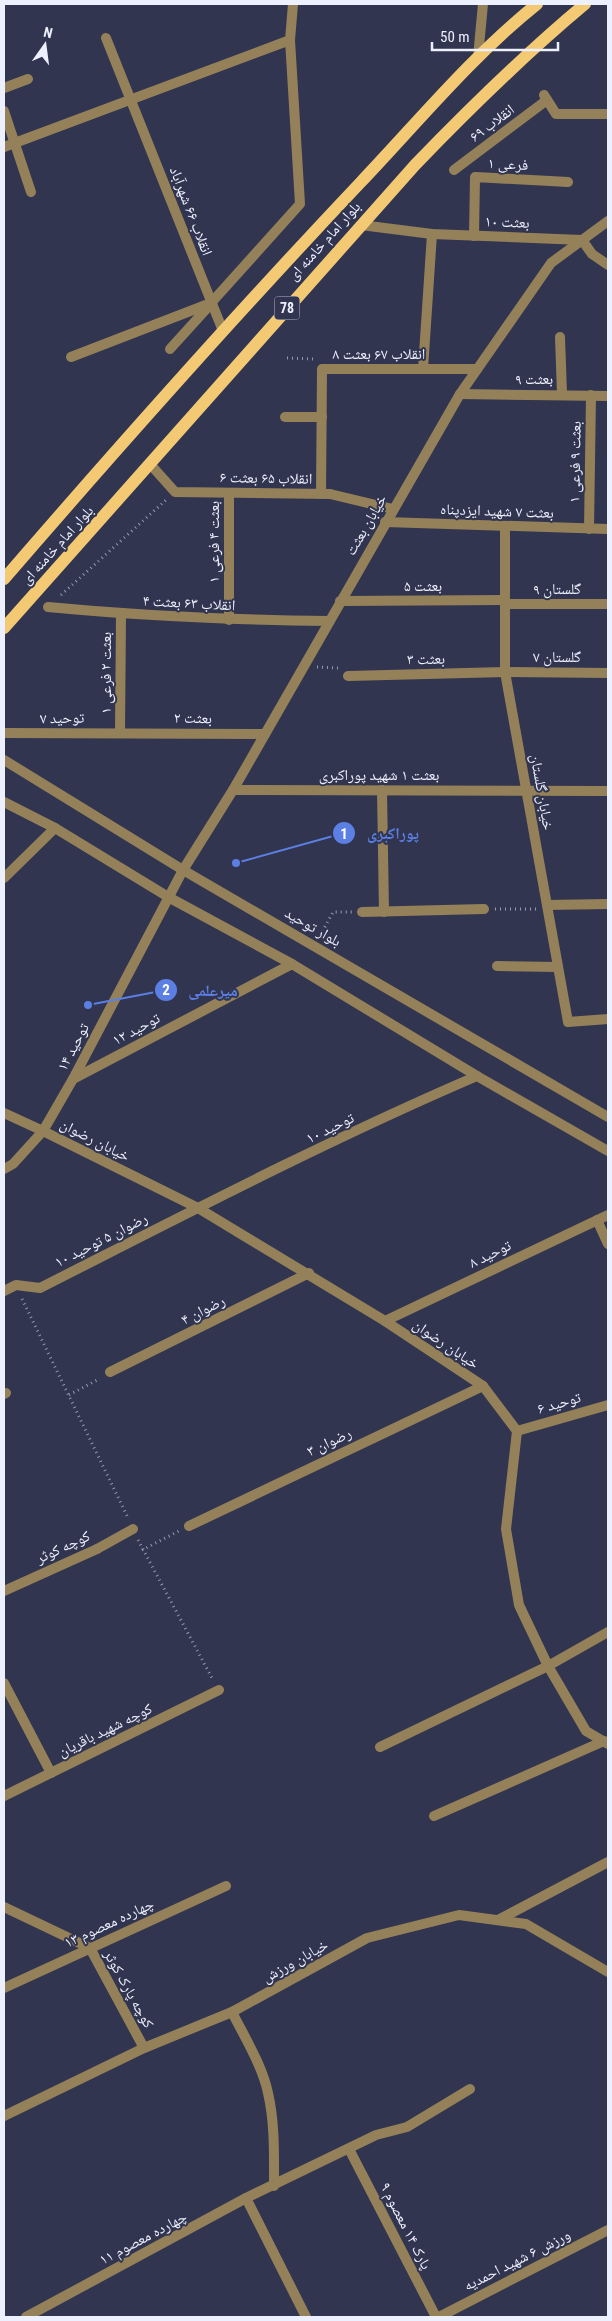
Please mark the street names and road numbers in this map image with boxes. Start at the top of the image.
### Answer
street label: انقلاب ۶۹ [466,100,518,146]
street label: فرعی ۱ [487,154,529,175]
street label: انقلاب ۶۶ شهرآباد [166,164,216,258]
street label: بلوار امام خامنه ای [284,198,365,285]
street label: بعثت ۱۰ [484,212,530,232]
road number: 78 [274,296,300,320]
street label: انقلاب ۶۷ بعثت ۸ [333,345,425,363]
street label: بعثت ۹ [515,370,553,388]
street label: بعثت ۹ فرعی ۱ [565,421,586,503]
street label: انقلاب ۶۵ بعثت ۶ [219,468,313,488]
street label: خیابان بعثت [341,491,392,559]
street label: بعثت ۷ شهید ایزدپناه [440,500,554,522]
street label: بعثت ۴ فرعی ۱ [205,501,224,583]
street label: بلوار امام خامنه ای [17,502,98,589]
street label: بعثت ۵ [404,577,442,595]
street label: گلستان ۹ [533,580,581,599]
street label: انقلاب ۶۳ بعثت ۴ [142,592,236,614]
street label: بعثت ۲ فرعی ۱ [97,632,116,714]
street label: گلستان ۷ [533,648,581,667]
street label: بعثت ۳ [407,650,445,668]
street label: توحید ۷ [40,709,85,727]
street label: بعثت ۲ [174,709,212,727]
street label: خیابان گلستان [525,753,558,832]
street label: بعثت ۱ شهید پوراکبری [319,766,439,785]
street label: بلوار توحید [282,904,344,950]
street label: توحید ۱۲ [109,1009,163,1049]
street label: توحید ۱۴ [53,1020,93,1074]
street label: توحید ۱۰ [303,1108,357,1147]
street label: خیابان رضوان [57,1115,133,1166]
street label: رضوان ۵ توحید ۱۰ [52,1209,151,1272]
street label: توحید ۸ [466,1236,514,1272]
street label: رضوان ۴ [178,1291,229,1330]
street label: خیابان رضوان [409,1315,483,1374]
street label: توحید ۶ [535,1388,583,1418]
street label: رضوان ۳ [304,1424,355,1461]
street label: کوچه کوثر [32,1527,93,1568]
street label: کوچه شهید باقریان [55,1699,155,1761]
street label: چهارده معصوم ۱۳ [61,1894,157,1952]
street label: خیابان ورزش [259,1935,332,1987]
street label: کوچه پارک کوثر [100,1946,158,2031]
street label: پارک ۱۴ معصوم ۹ [375,2179,436,2273]
street label: چهارده معصوم ۱۱ [96,2207,191,2270]
street label: ورزش ۶ شهید احمدیه [461,2225,574,2296]

